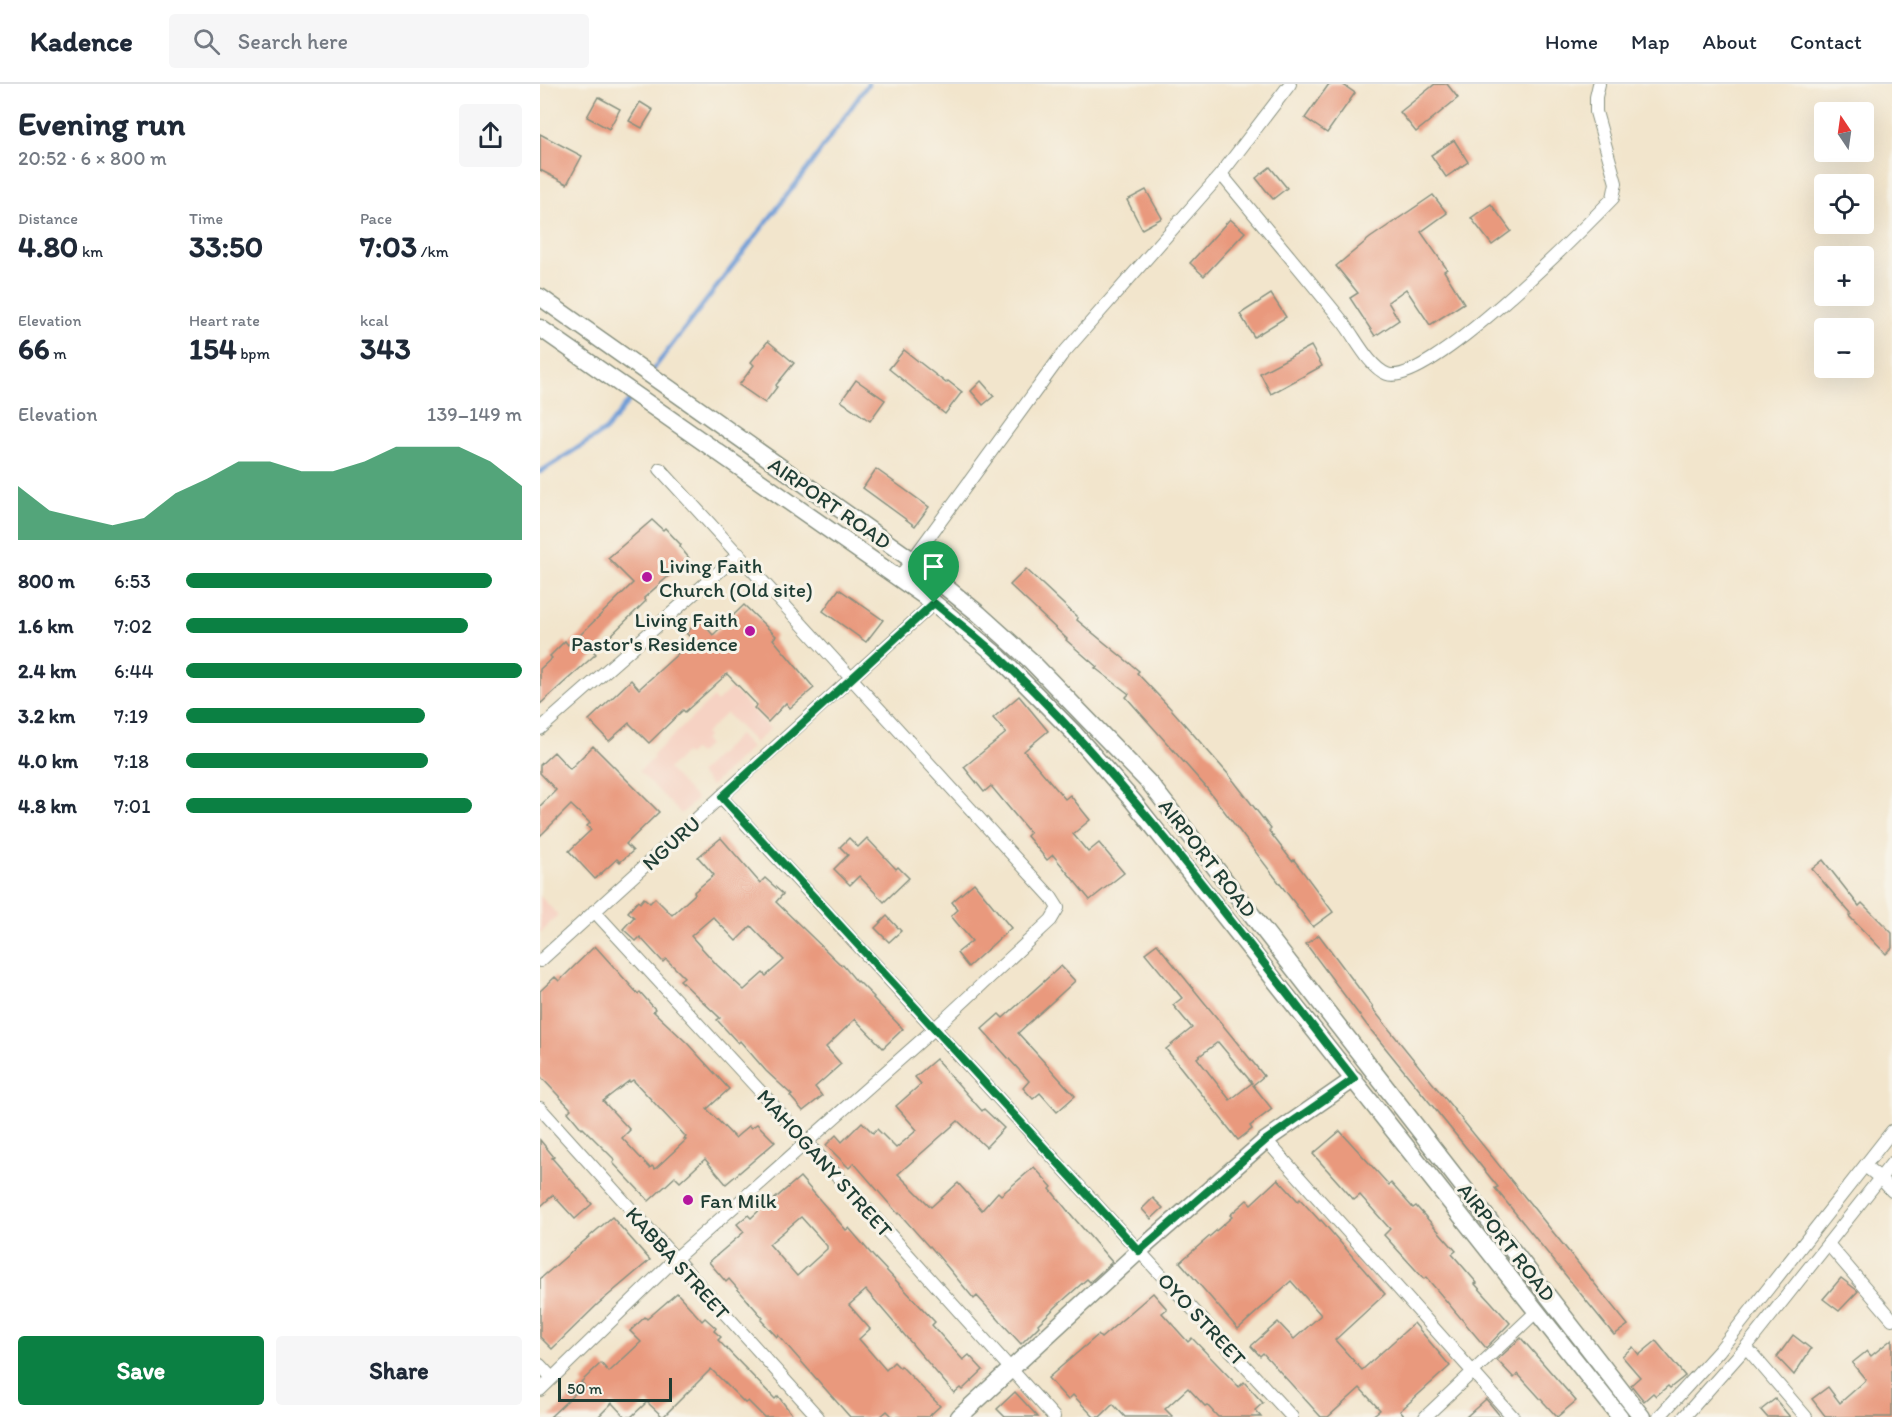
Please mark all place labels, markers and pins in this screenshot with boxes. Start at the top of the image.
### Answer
pin [908,541,959,603]
place label: Living Faith Church (Old site) [659,553,813,602]
marker: Living Faith Church (Old site) [640,570,654,584]
place label: Living Faith Pastor's Residence [571,607,738,656]
marker: Living Faith Pastor's Residence [743,624,757,638]
place label: Fan Milk [700,1188,777,1213]
marker: Fan Milk [681,1193,695,1207]

